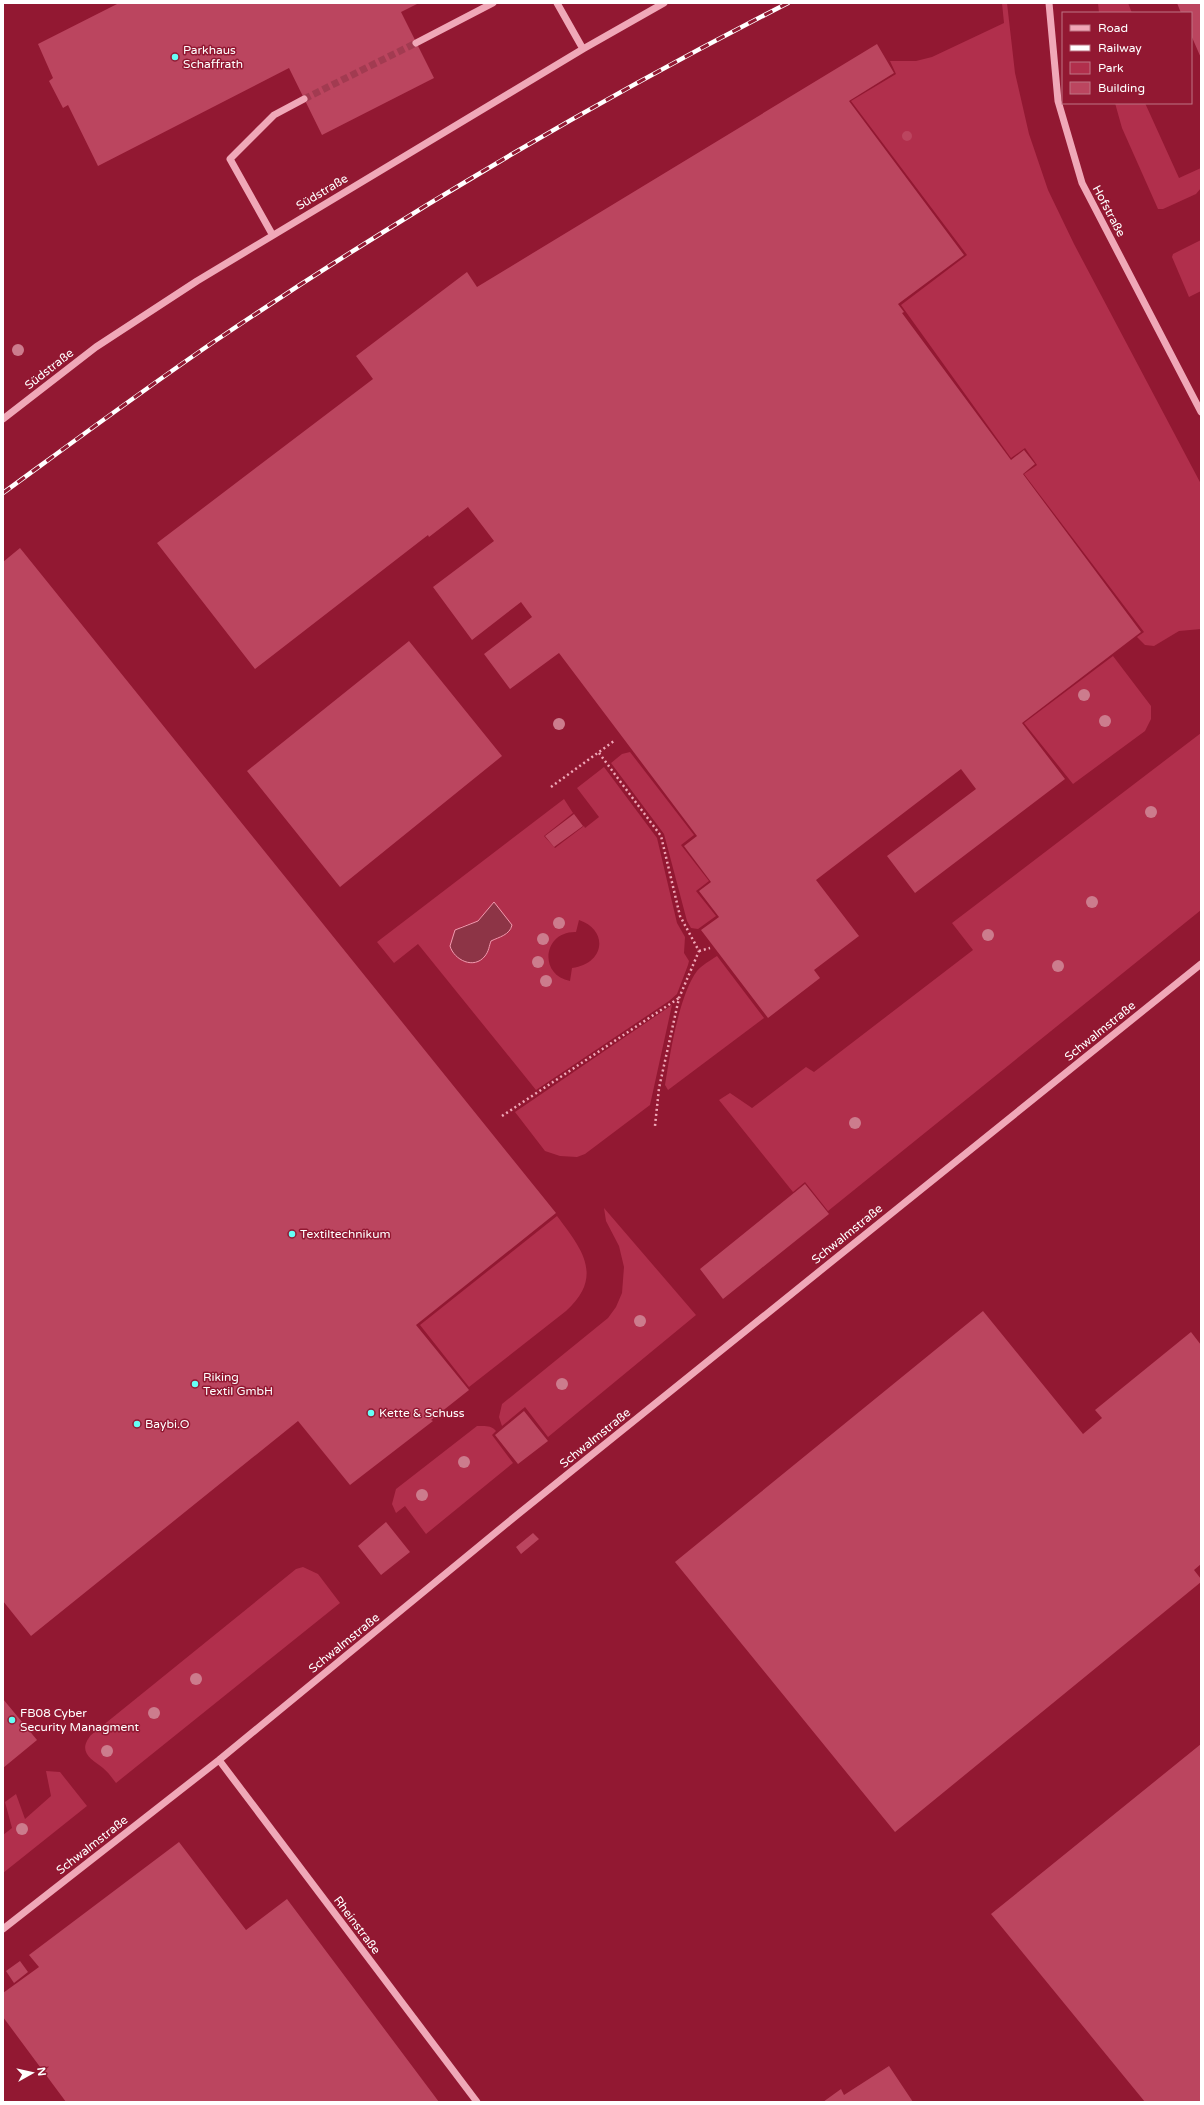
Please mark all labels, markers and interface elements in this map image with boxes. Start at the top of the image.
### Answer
legend [1062,12,1192,104]
text: Road [1098,21,1128,35]
text: Railway [1098,41,1142,55]
place label: Parkhaus Schaffrath [183,43,243,71]
marker: Parkhaus Schaffrath [170,52,180,62]
text: Park [1098,61,1124,75]
text: Building [1098,81,1145,95]
street label: Südstraße [294,171,351,213]
street label: Hofstraße [1090,183,1129,239]
street label: Südstraße [22,346,76,392]
street label: Schwalmstraße [1062,998,1138,1064]
street label: Schwalmstraße [809,1201,885,1267]
place label: Textiltechnikum [300,1227,390,1241]
marker: Textiltechnikum [287,1229,297,1239]
place label: Riking Textil GmbH [203,1370,273,1398]
marker: Riking Textil GmbH [190,1379,200,1389]
street label: Schwalmstraße [557,1405,633,1471]
place label: Kette & Schuss [379,1406,465,1420]
marker: Kette & Schuss [366,1408,376,1418]
place label: Baybi.O [145,1417,190,1431]
marker: Baybi.O [132,1419,142,1429]
street label: Schwalmstraße [306,1610,382,1676]
place label: FB08 Cyber Security Managment [20,1706,139,1734]
marker: FB08 Cyber Security Managment [7,1715,17,1725]
street label: Schwalmstraße [53,1813,131,1877]
street label: Rheinstraße [331,1893,383,1957]
north arrow [12,2053,52,2093]
text: N [34,2066,48,2077]

